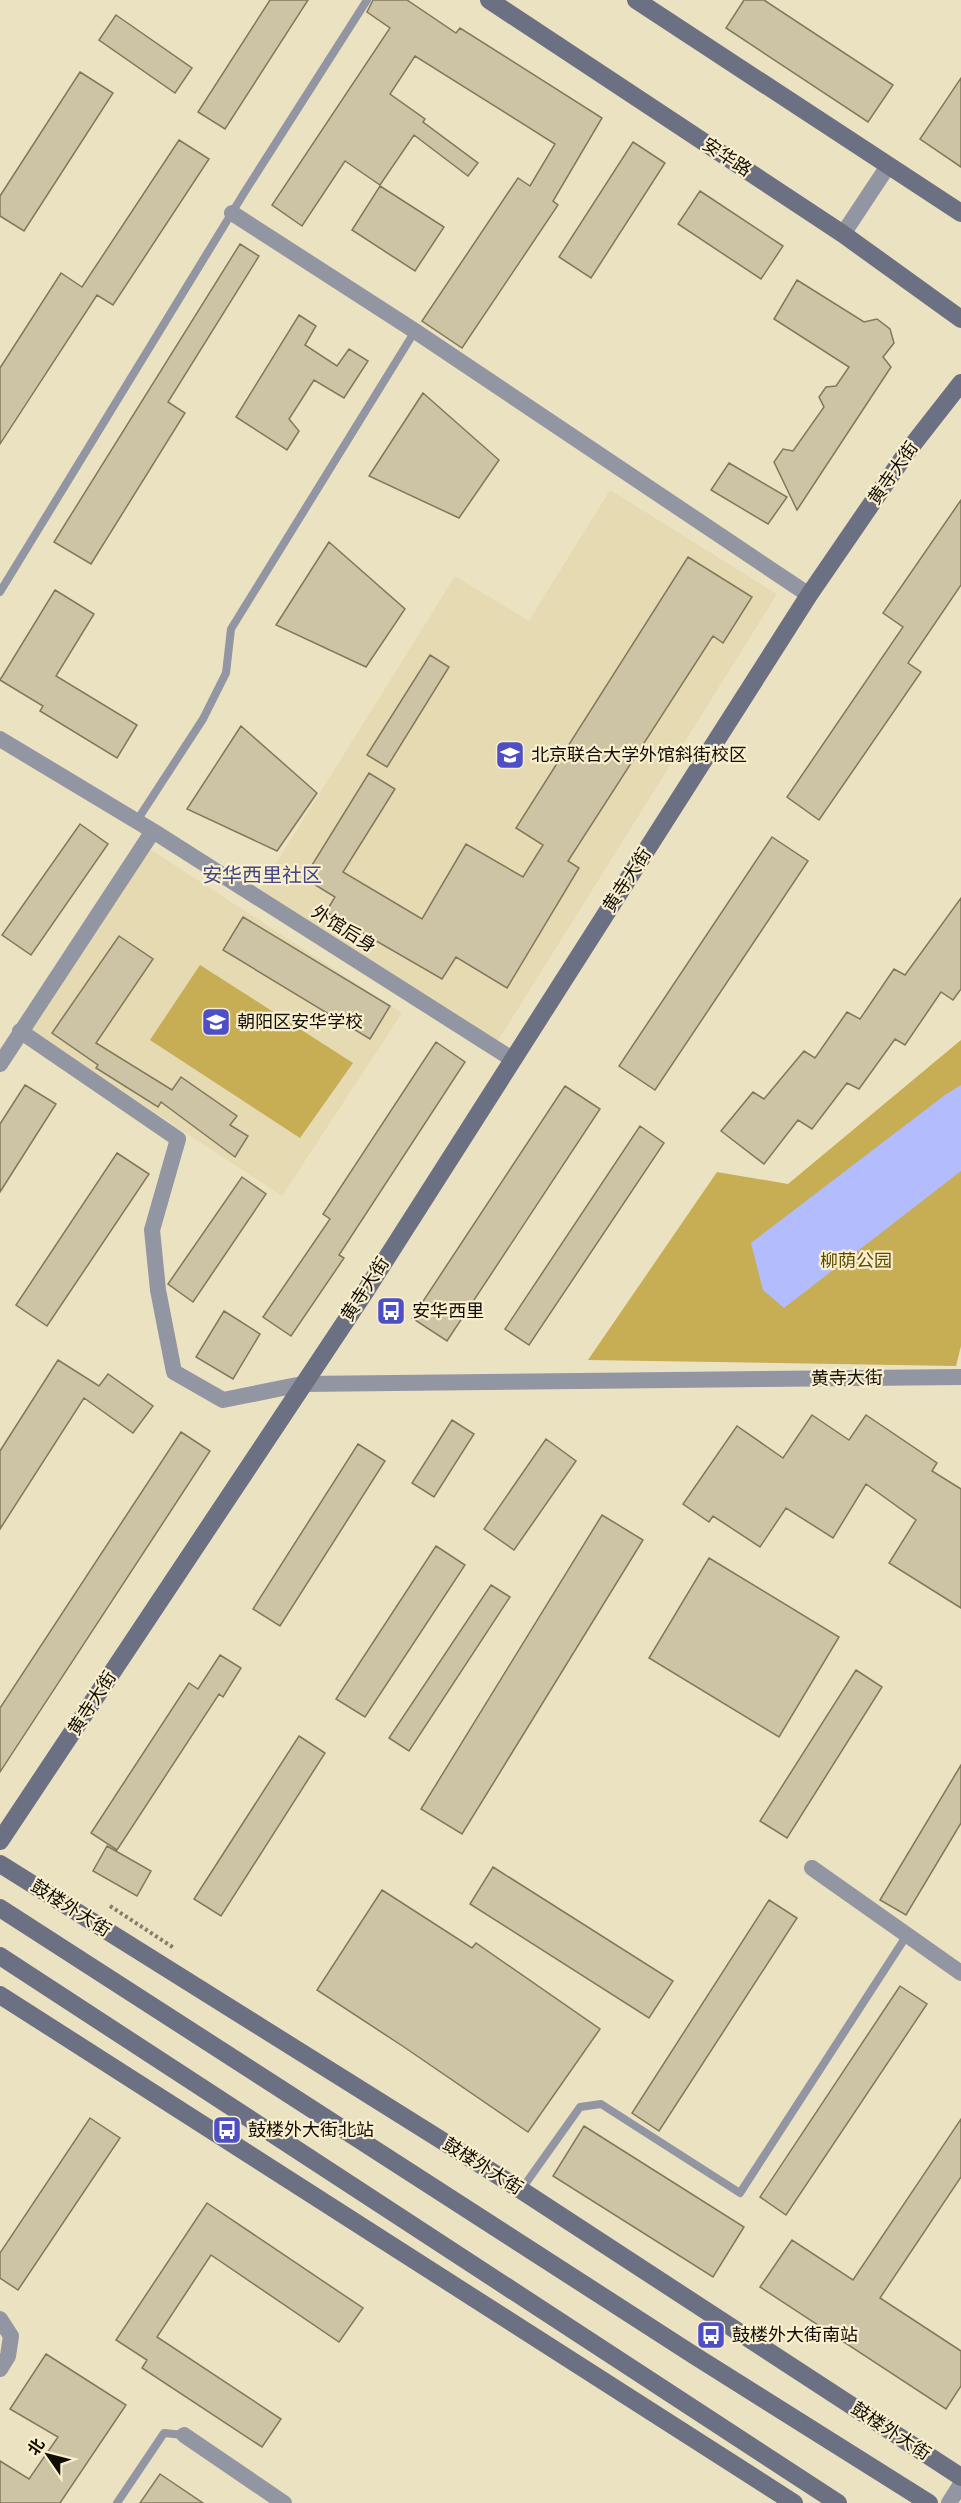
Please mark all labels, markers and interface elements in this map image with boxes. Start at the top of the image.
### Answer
street label: 安华路 [698,131,757,182]
street label: 黄寺大街 [862,436,923,509]
school or university icon: 北京联合大学外馆斜街校区 [494,739,526,771]
place label: 北京联合大学外馆斜街校区 [531,742,747,767]
street label: 黄寺大街 [596,843,657,917]
district label: 安华西里社区 [202,861,322,888]
street label: 外馆后身 [307,899,381,958]
school or university icon: 朝阳区安华学校 [200,1006,232,1038]
place label: 朝阳区安华学校 [237,1009,363,1034]
park label: 柳荫公园 [820,1248,892,1273]
street label: 黄寺大街 [334,1252,395,1326]
bus stop icon: 安华西里 [375,1295,407,1327]
place label: 安华西里 [412,1298,484,1323]
street label: 黄寺大街 [811,1364,883,1391]
street label: 黄寺大街 [61,1666,122,1740]
street label: 鼓楼外大街 [26,1873,116,1942]
bus stop icon: 鼓楼外大街北站 [211,2114,243,2146]
place label: 鼓楼外大街北站 [248,2117,374,2142]
street label: 鼓楼外大街 [438,2131,528,2200]
bus stop icon: 鼓楼外大街南站 [695,2319,727,2351]
place label: 鼓楼外大街南站 [732,2322,858,2347]
street label: 鼓楼外大街 [847,2396,936,2466]
north arrow [18,2425,78,2485]
text: 北 [22,2434,49,2459]

